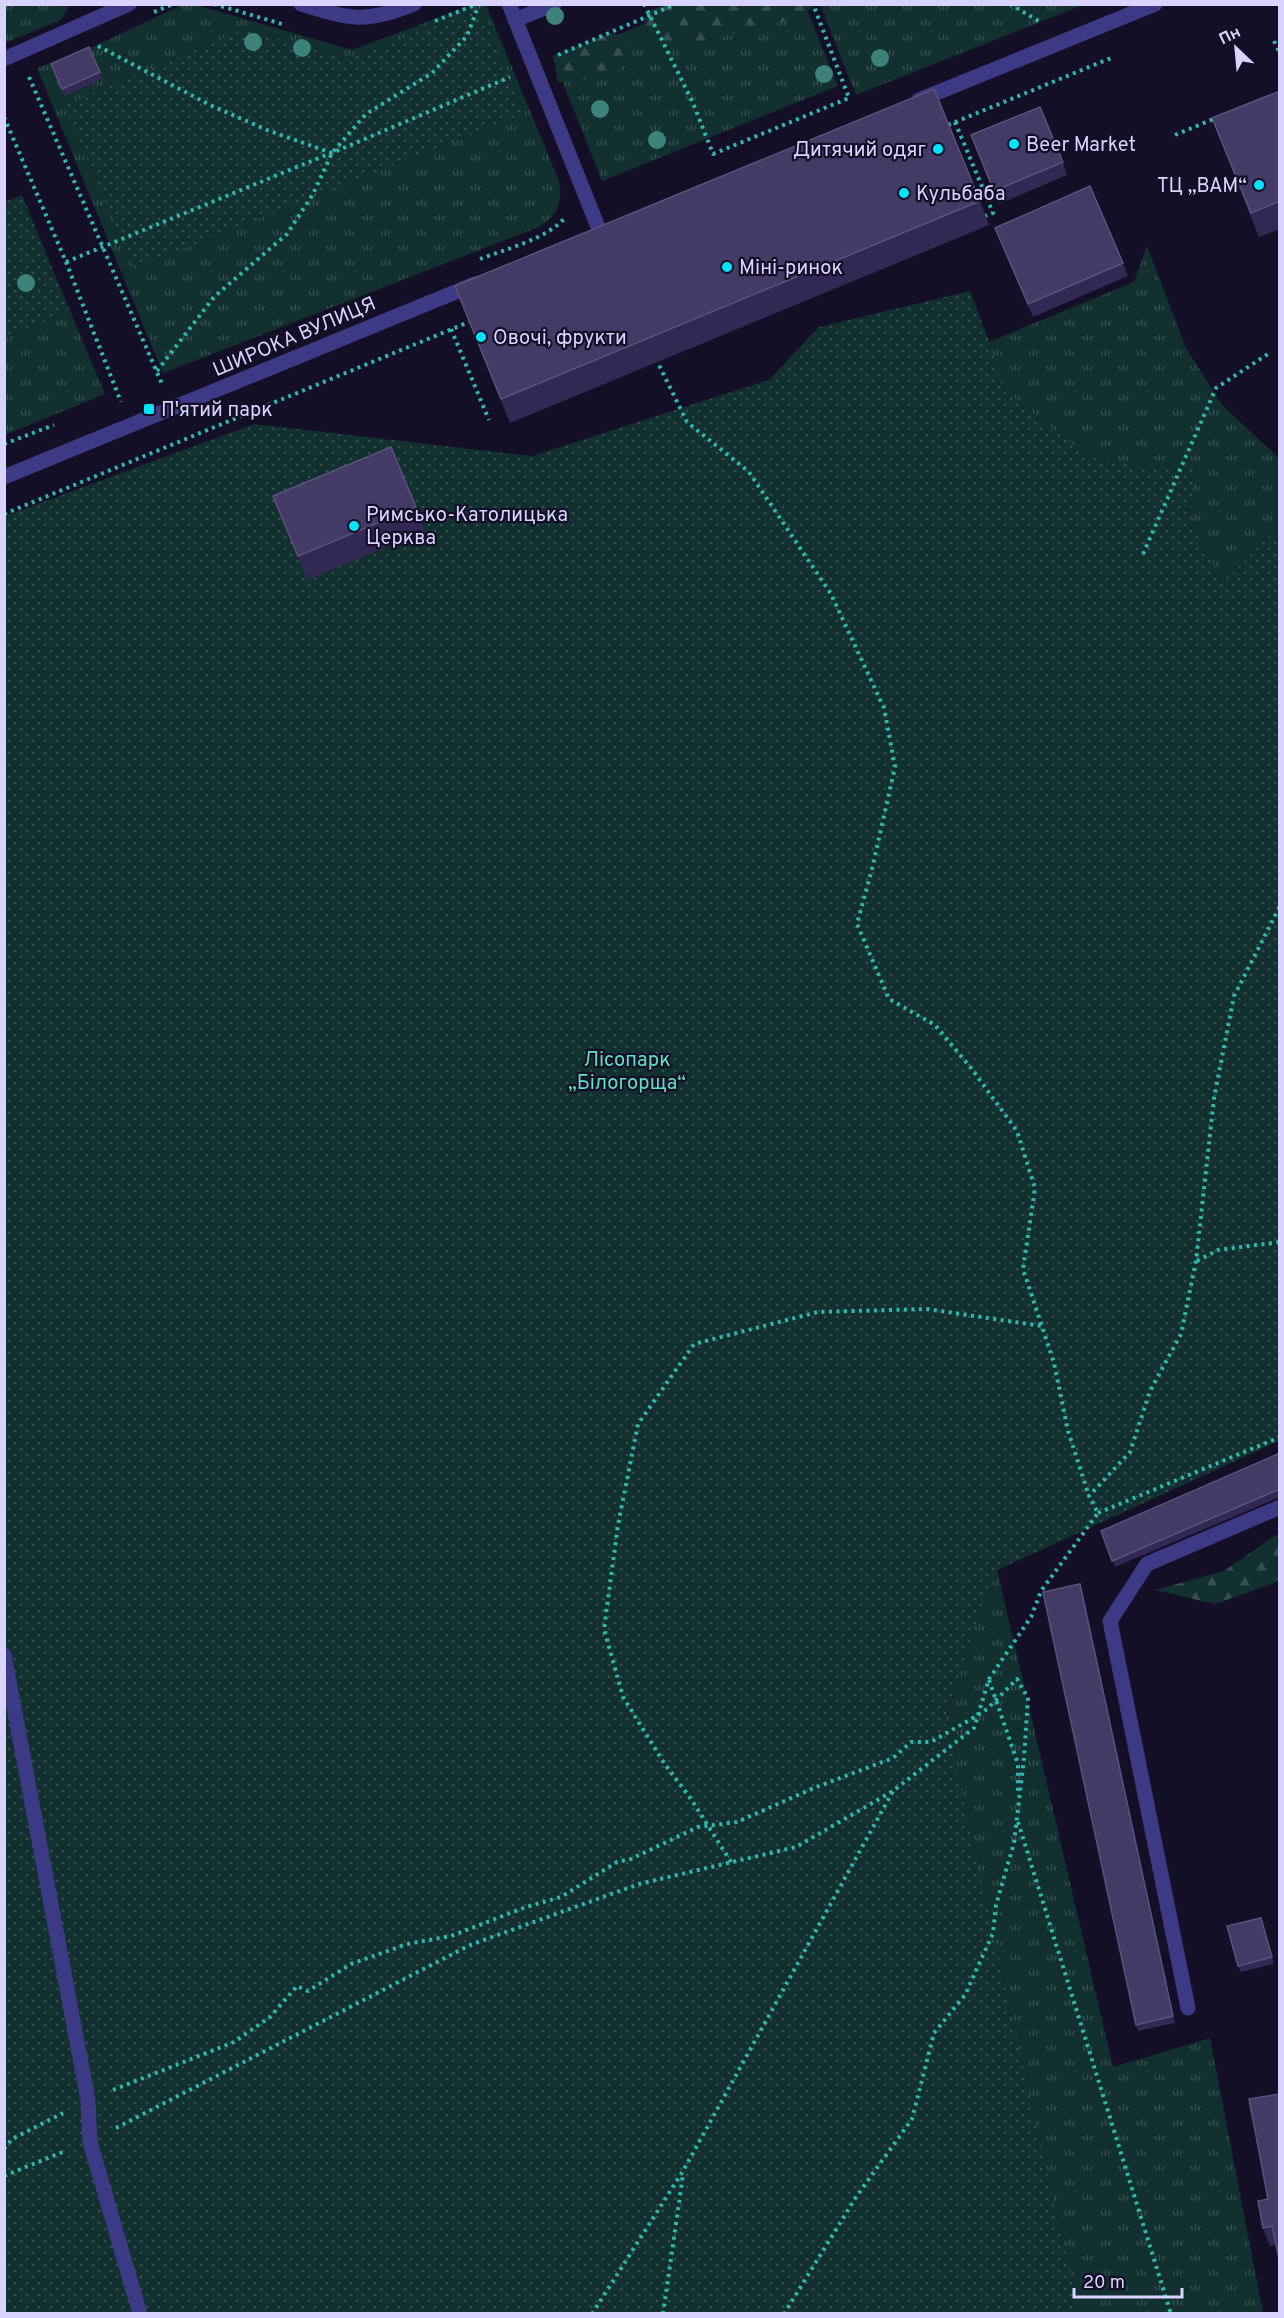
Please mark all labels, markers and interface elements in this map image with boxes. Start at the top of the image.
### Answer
north arrow [1206,18,1266,78]
text: Пн [1216,23,1244,50]
place label: Beer Market [1026,133,1136,159]
marker: Beer Market [1007,137,1021,151]
place label: Дитячий одяг [793,138,926,164]
marker: Дитячий одяг [931,142,945,156]
place label: ТЦ „ВАМ“ [1157,174,1247,200]
marker: ТЦ „ВАМ“ [1252,178,1266,192]
place label: Кульбаба [916,182,1005,208]
marker: Кульбаба [897,186,911,200]
place label: Міні-ринок [739,256,843,282]
marker: Міні-ринок [720,260,734,274]
street label: ШИРОКА ВУЛИЦЯ [209,292,380,384]
place label: Овочі, фрукти [493,326,627,352]
marker: Овочі, фрукти [474,330,488,344]
place label: П'ятий парк [161,398,273,424]
marker: П'ятий парк [142,402,156,416]
place label: Римсько-Католицька Церква [366,503,568,552]
marker: Римсько-Католицька Церква [347,519,361,533]
park label: Лісопарк „Білогорща“ [568,1048,686,1097]
scale bar [1074,2261,1182,2299]
text: 20 m [1083,2272,1125,2295]

